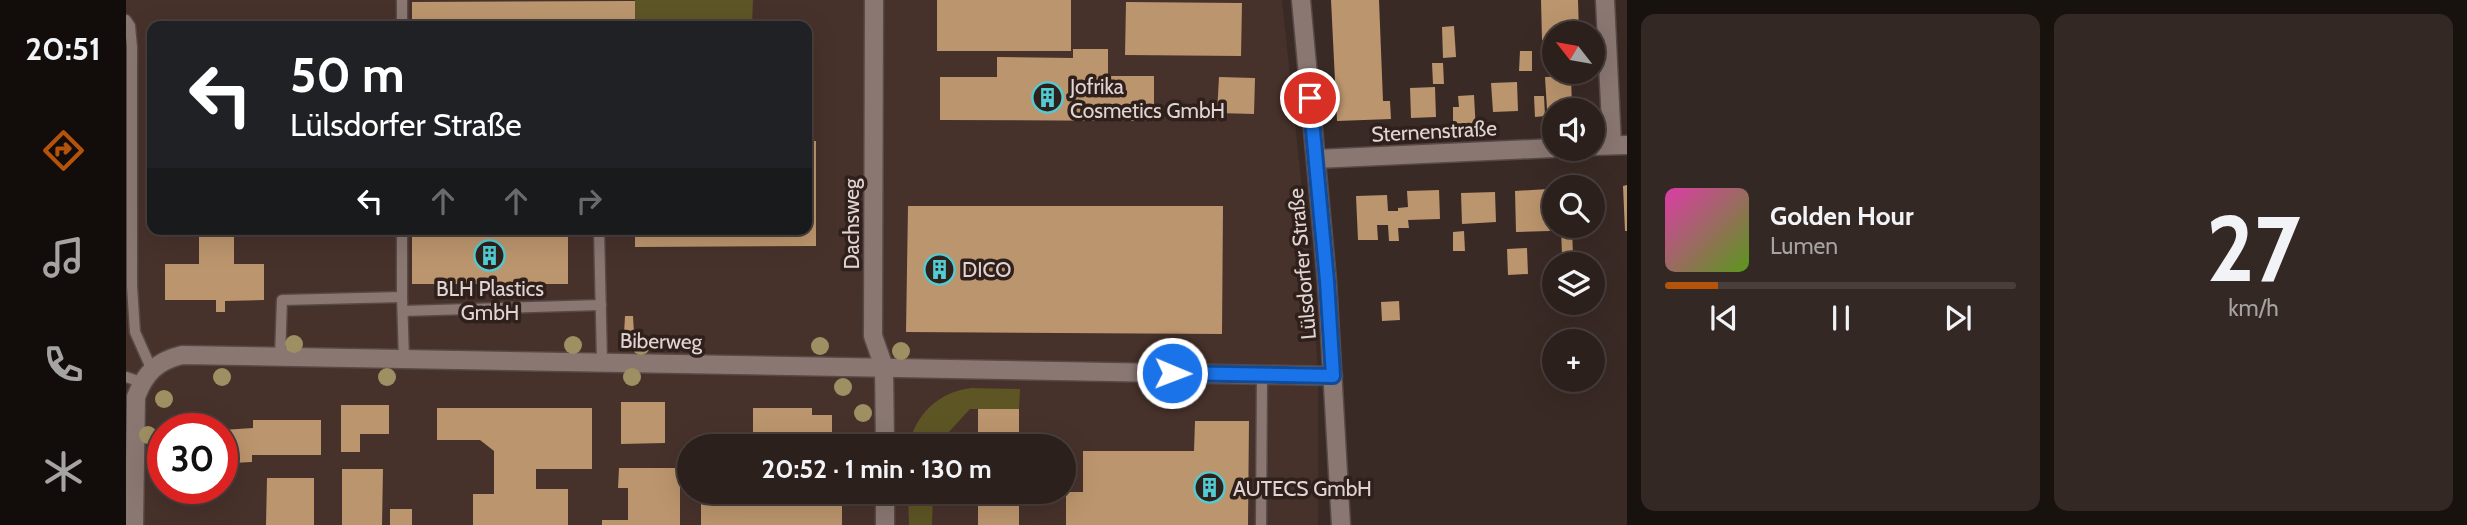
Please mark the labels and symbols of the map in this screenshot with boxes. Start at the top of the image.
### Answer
north arrow [1542,21,1605,84]
pin [1280,68,1340,128]
place label: Jofrika Cosmetics GmbH [1069,74,1225,123]
building icon: Jofrika Cosmetics GmbH [1030,81,1064,115]
street label: Sternenstraße [1371,115,1498,147]
street label: Dachsweg [839,178,864,270]
street label: Lülsdorfer Straße [1283,187,1321,341]
building icon: BLH Plastics GmbH [473,239,507,273]
building icon: DICO [922,252,956,286]
place label: DICO [962,257,1011,282]
place label: BLH Plastics GmbH [436,276,544,325]
street label: Biberweg [620,328,703,354]
position arrow [1135,336,1209,410]
speed limit sign: 30 [147,413,238,504]
building icon: AUTECS GmbH [1193,471,1227,505]
place label: AUTECS GmbH [1233,476,1372,501]

